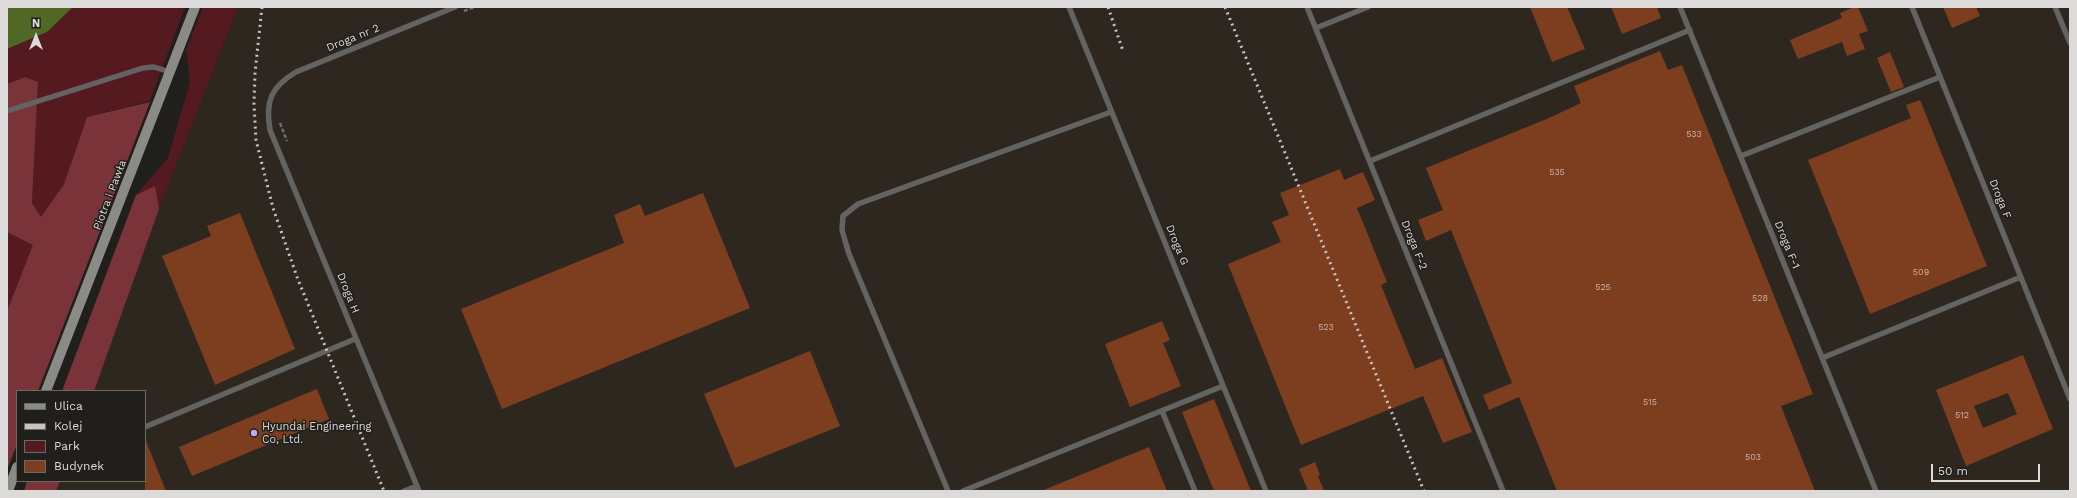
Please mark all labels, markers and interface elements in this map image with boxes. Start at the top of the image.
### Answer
north arrow [16,16,56,56]
text: N [32,17,40,30]
street label: Droga nr 2 [325,21,381,55]
house number: 533 [1686,129,1702,139]
street label: Piotra i Pawła [91,158,129,232]
house number: 535 [1549,167,1565,177]
street label: Droga F [1986,177,2014,221]
street label: Droga F-2 [1398,218,1430,272]
street label: Droga F-1 [1771,219,1803,271]
street label: Droga G [1163,223,1191,267]
house number: 509 [1913,267,1929,277]
street label: Droga H [334,271,362,315]
house number: 525 [1595,282,1611,292]
house number: 528 [1752,293,1768,303]
house number: 523 [1318,322,1334,332]
legend [16,390,146,482]
house number: 515 [1643,397,1657,407]
text: Ulica [54,399,83,413]
house number: 512 [1955,410,1969,420]
text: Kolej [54,419,82,433]
place label: Hyundai Engineering Co, Ltd. [262,420,371,446]
marker: Hyundai Engineering Co, Ltd. [249,428,259,438]
text: Park [54,439,80,453]
house number: 503 [1745,452,1761,462]
scale bar [1933,456,2042,482]
text: Budynek [54,459,104,473]
text: 50 m [1938,464,1968,478]

